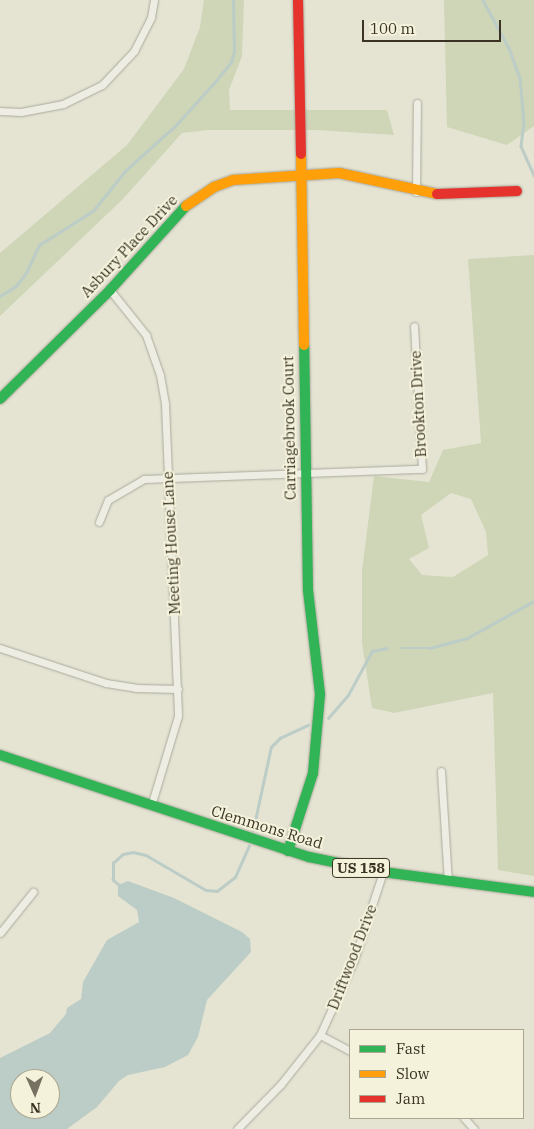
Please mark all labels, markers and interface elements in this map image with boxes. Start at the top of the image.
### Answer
scale bar [364,10,503,42]
text: 100 m [370,19,415,38]
street label: Asbury Place Drive [77,191,181,301]
street label: Brookton Drive [406,350,430,458]
street label: Carriagebrook Court [279,356,299,500]
street label: Meeting House Lane [158,471,184,615]
street label: Clemmons Road [209,802,325,852]
road number: US 158 [331,856,391,880]
street label: Driftwood Drive [324,902,380,1012]
legend [349,1029,524,1119]
text: Fast [396,1039,426,1058]
text: Slow [396,1064,429,1083]
north arrow [10,1069,60,1119]
text: Jam [396,1089,425,1108]
text: N [30,1099,41,1117]

